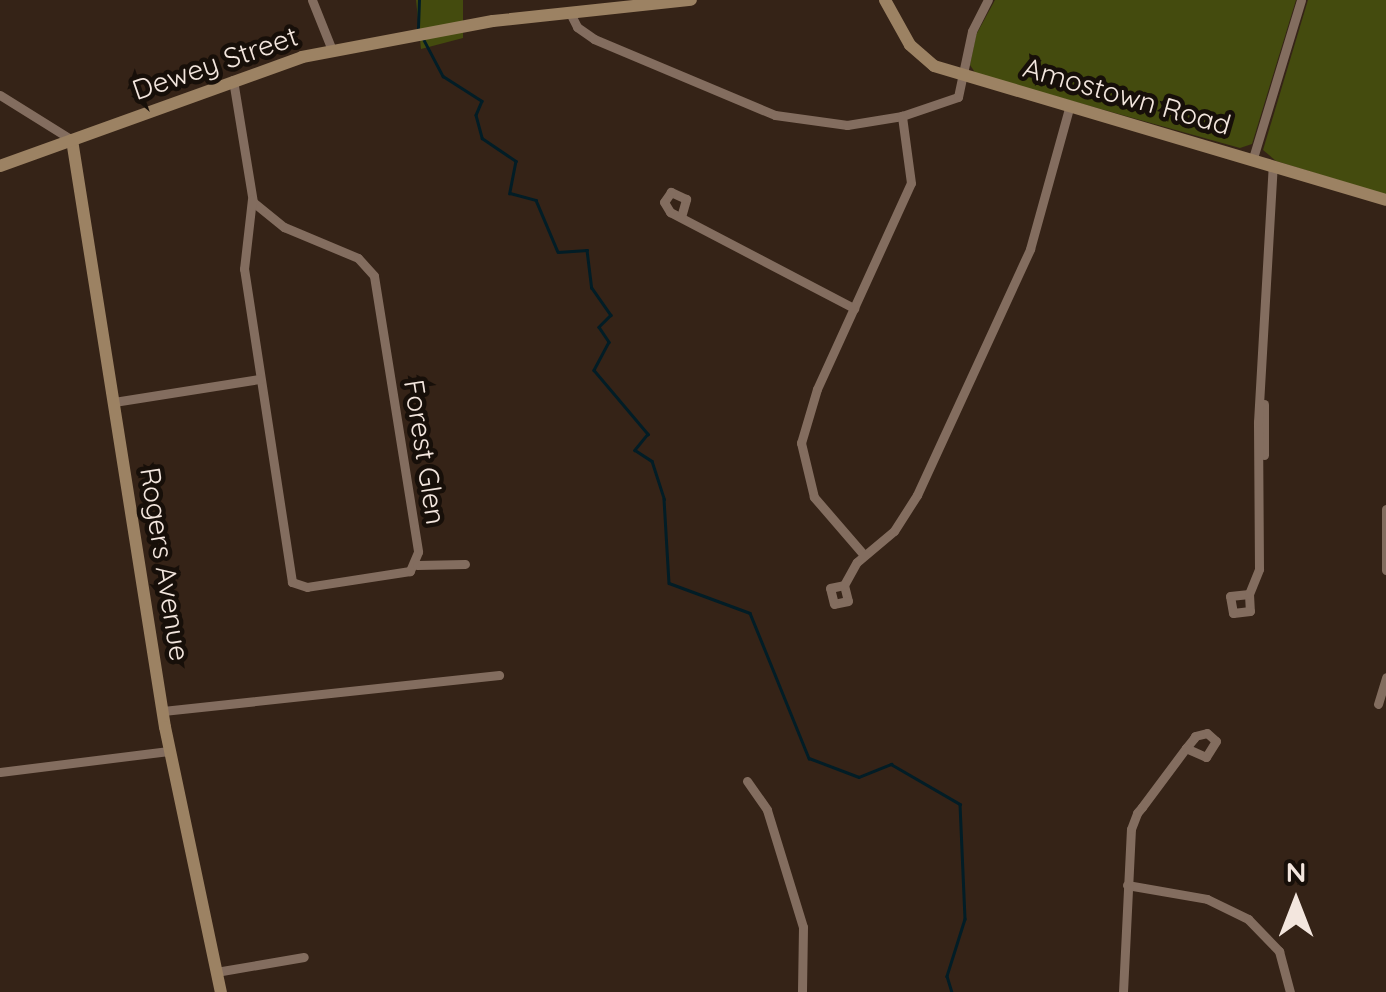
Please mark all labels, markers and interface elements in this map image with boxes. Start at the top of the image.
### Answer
street label: Dewey Street [128,19,302,107]
street label: Amostown Road [1019,50,1235,142]
street label: Forest Glen [397,377,453,527]
street label: Rogers Avenue [133,465,197,663]
north arrow [1246,852,1346,952]
text: N [1286,854,1306,889]

